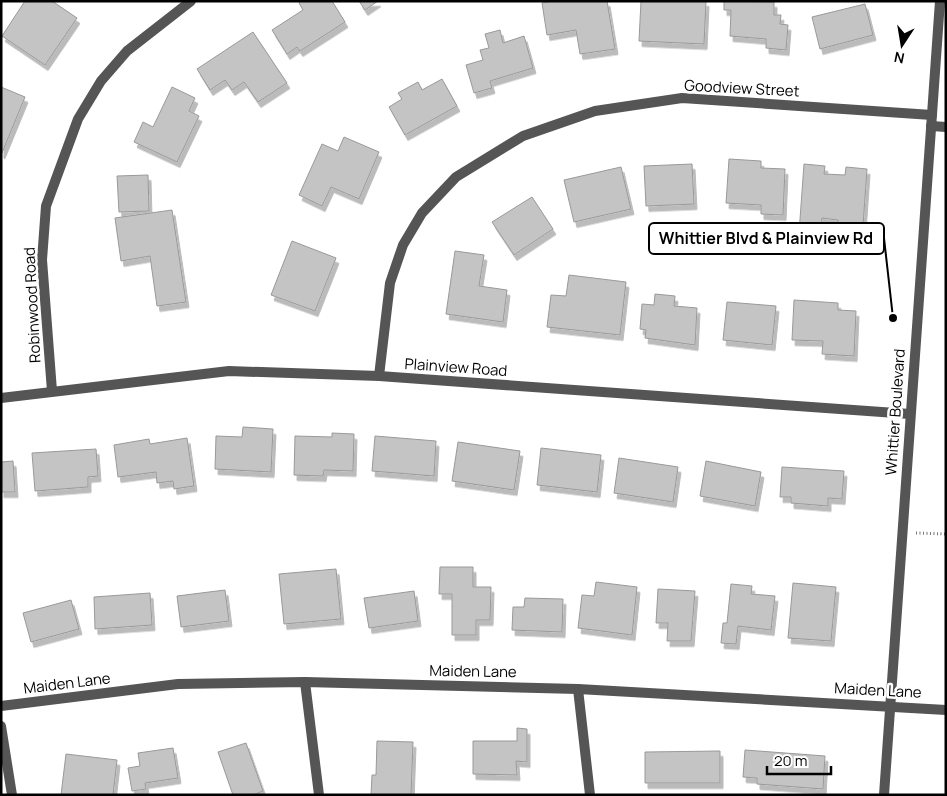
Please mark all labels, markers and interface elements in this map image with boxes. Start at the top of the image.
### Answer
north arrow [877,20,927,70]
text: N [892,48,906,69]
street label: Goodview Street [684,74,800,102]
callout: Whittier Blvd & Plainview Rd [649,223,884,254]
text: Whittier Blvd & Plainview Rd [659,227,873,249]
street label: Robinwood Road [18,247,46,363]
street label: Whittier Boulevard [880,348,910,476]
street label: Plainview Road [404,353,508,381]
street label: Maiden Lane [429,660,517,682]
street label: Maiden Lane [22,667,112,699]
street label: Maiden Lane [834,677,922,703]
scale bar [767,744,831,776]
text: 20 m [774,750,807,771]

